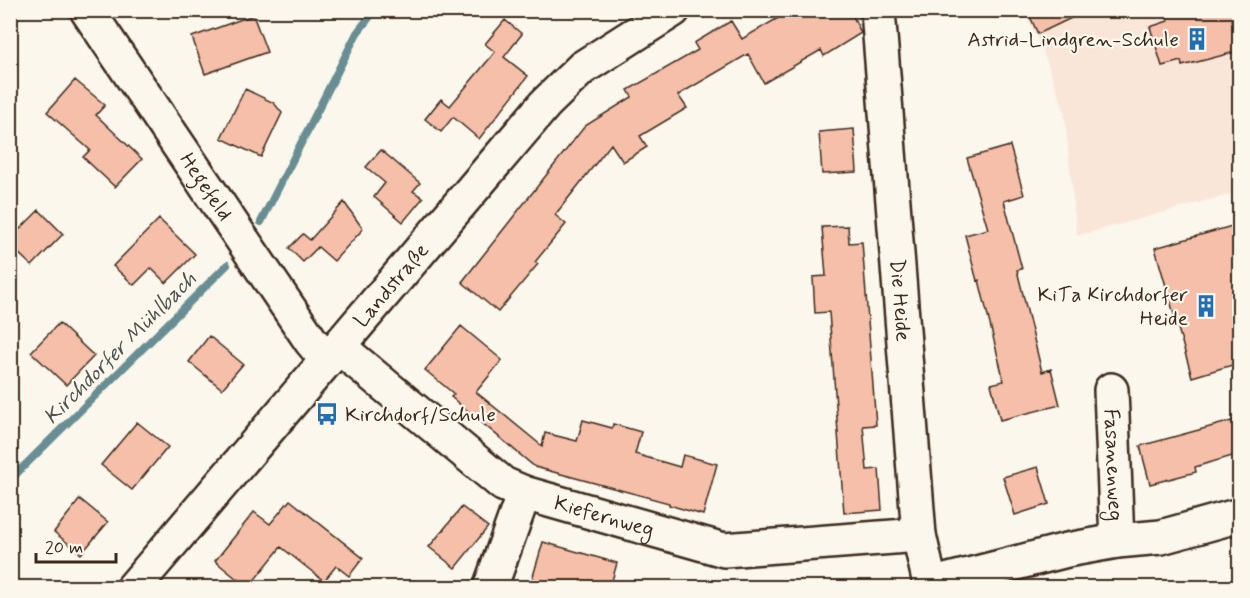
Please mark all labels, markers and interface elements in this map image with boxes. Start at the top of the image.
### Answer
place label: Astrid-Lindgren-Schule [967,26,1179,54]
building icon: Astrid-Lindgren-Schule [1184,26,1210,52]
street label: Hegefeld [173,148,239,226]
street label: Landstraße [348,237,436,334]
street label: Die Heide [882,258,917,342]
water label: Kirchdorfer Mühlbach [38,266,203,431]
place label: KiTa Kirchdorfer Heide [1038,281,1188,333]
building icon: KiTa Kirchdorfer Heide [1193,293,1219,319]
bus stop icon: Kirchdorf/Schule [314,401,340,427]
place label: Kirchdorf/Schule [345,401,496,429]
street label: Fasanenweg [1097,408,1129,522]
street label: Kiefernweg [551,489,657,545]
scale bar [36,526,116,564]
text: 20 m [45,536,83,560]

